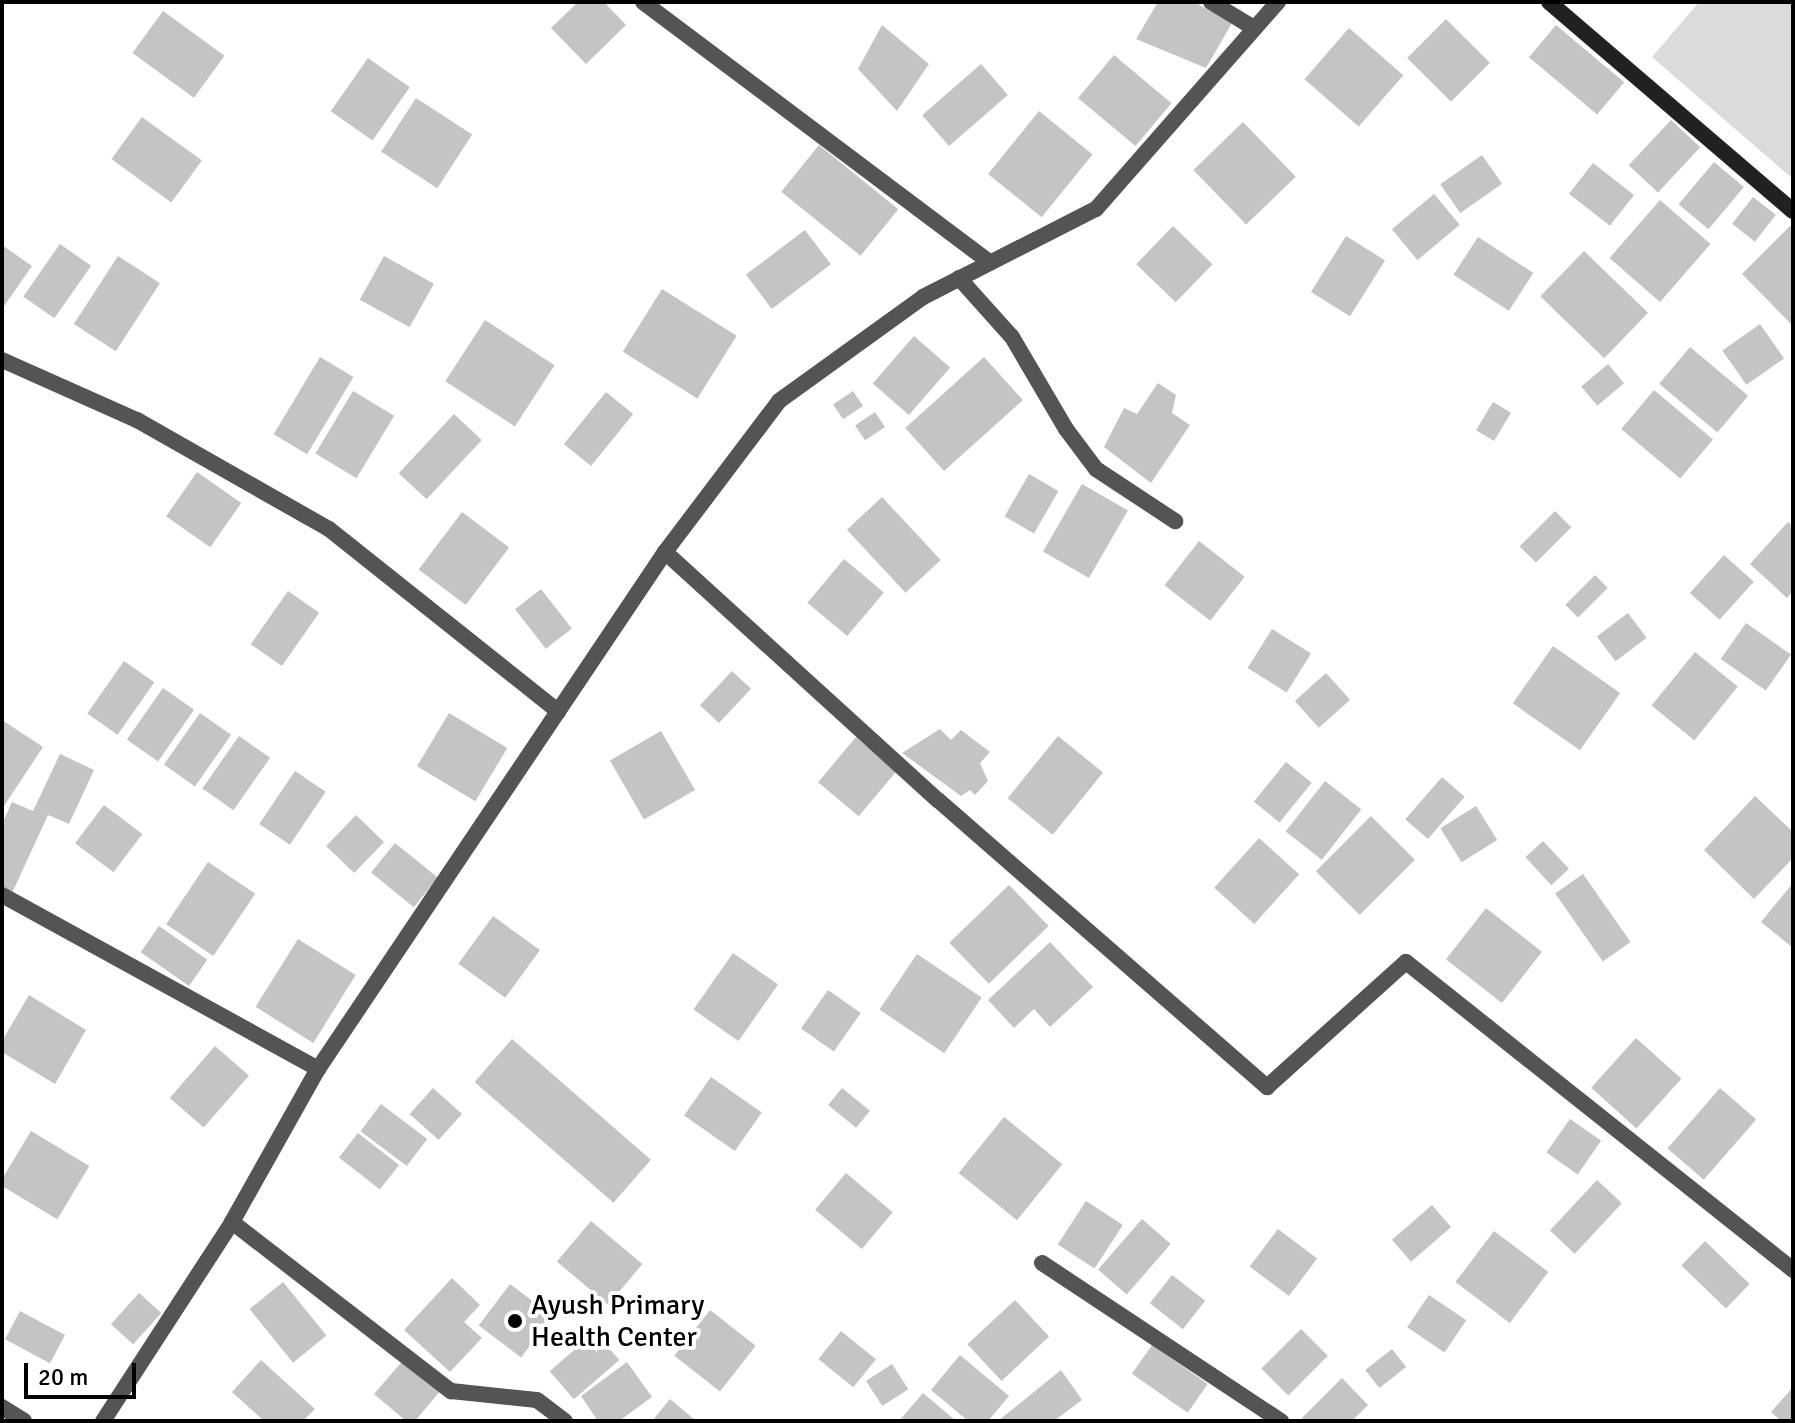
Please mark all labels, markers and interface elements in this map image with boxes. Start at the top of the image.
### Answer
place label: Ayush Primary Health Center [531,1288,704,1354]
marker: Ayush Primary Health Center [506,1312,524,1330]
scale bar [28,1347,140,1397]
text: 20 m [38,1362,88,1392]

